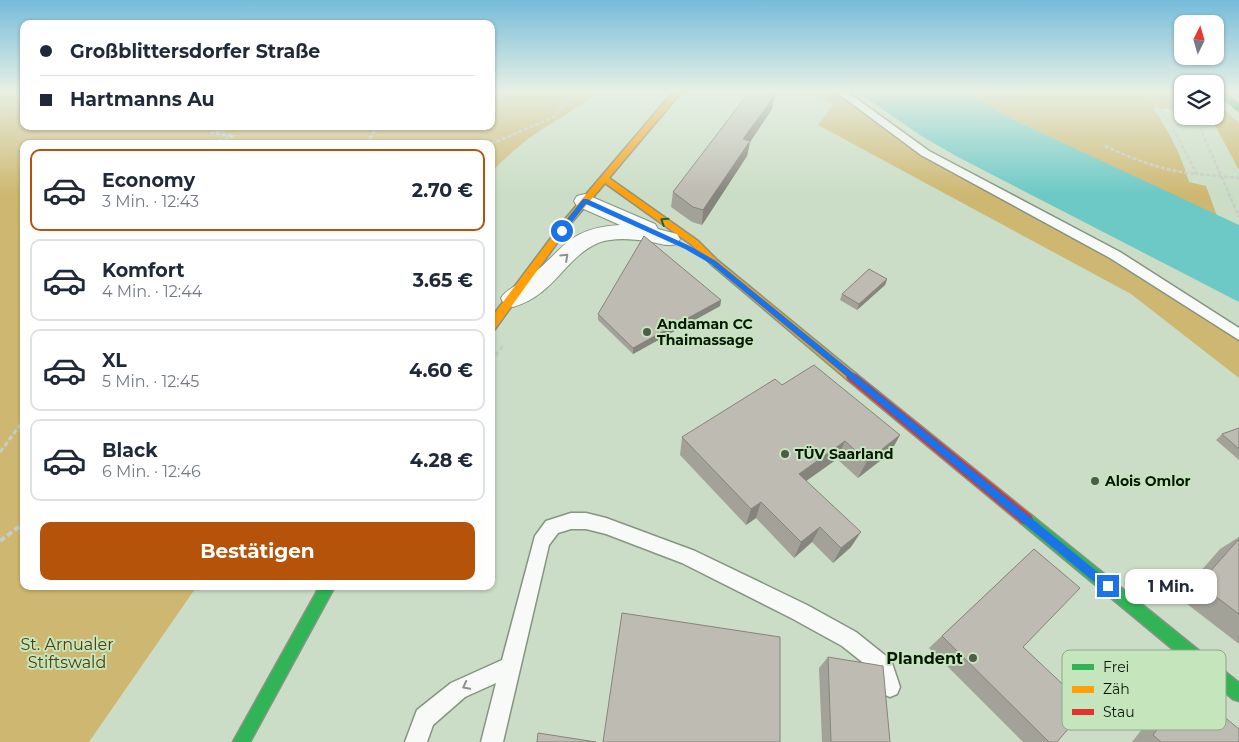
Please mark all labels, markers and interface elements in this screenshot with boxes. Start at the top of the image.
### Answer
north arrow [1174,15,1224,65]
map controls [1174,15,1224,125]
text: Großblittersdorfer Straße [70,40,320,63]
button: layers [1174,75,1224,125]
text: Hartmanns Au [70,88,215,111]
icon: car [42,168,87,213]
text: Economy [102,169,195,192]
text: 2.70 € [412,179,473,202]
text: 3 Min. · 12:43 [102,192,199,211]
one-way arrow [661,217,670,227]
route start [551,220,573,242]
one-way arrow [559,254,568,263]
icon: car [42,258,87,303]
text: Komfort [102,259,184,282]
text: 3.65 € [413,269,473,292]
text: 4 Min. · 12:44 [102,282,202,301]
place label: Andaman CC Thaimassage [656,315,754,349]
marker: Andaman CC Thaimassage [641,326,653,338]
icon: car [42,348,87,393]
text: XL [102,349,127,372]
text: 4.60 € [409,359,473,382]
text: 5 Min. · 12:45 [102,372,199,391]
icon: car [42,438,87,483]
text: Black [102,439,158,462]
place label: TÜV Saarland [795,445,893,463]
marker: TÜV Saarland [779,448,791,460]
text: 4.28 € [410,449,473,472]
text: 6 Min. · 12:46 [102,462,201,481]
place label: Alois Omlor [1104,472,1191,490]
marker: Alois Omlor [1089,475,1101,487]
button: Bestätigen [40,522,475,580]
callout: 1 Min. [1126,568,1218,604]
route end [1097,575,1119,597]
text: 1 Min. [1148,577,1194,596]
park label: St. Arnualer Stiftswald [20,635,114,672]
place label: Plandent [886,649,963,668]
legend [1062,650,1226,730]
marker: Plandent [967,652,979,664]
text: Frei [1103,658,1129,676]
one-way arrow [462,680,471,690]
text: Zäh [1103,680,1130,698]
text: Stau [1103,703,1135,721]

